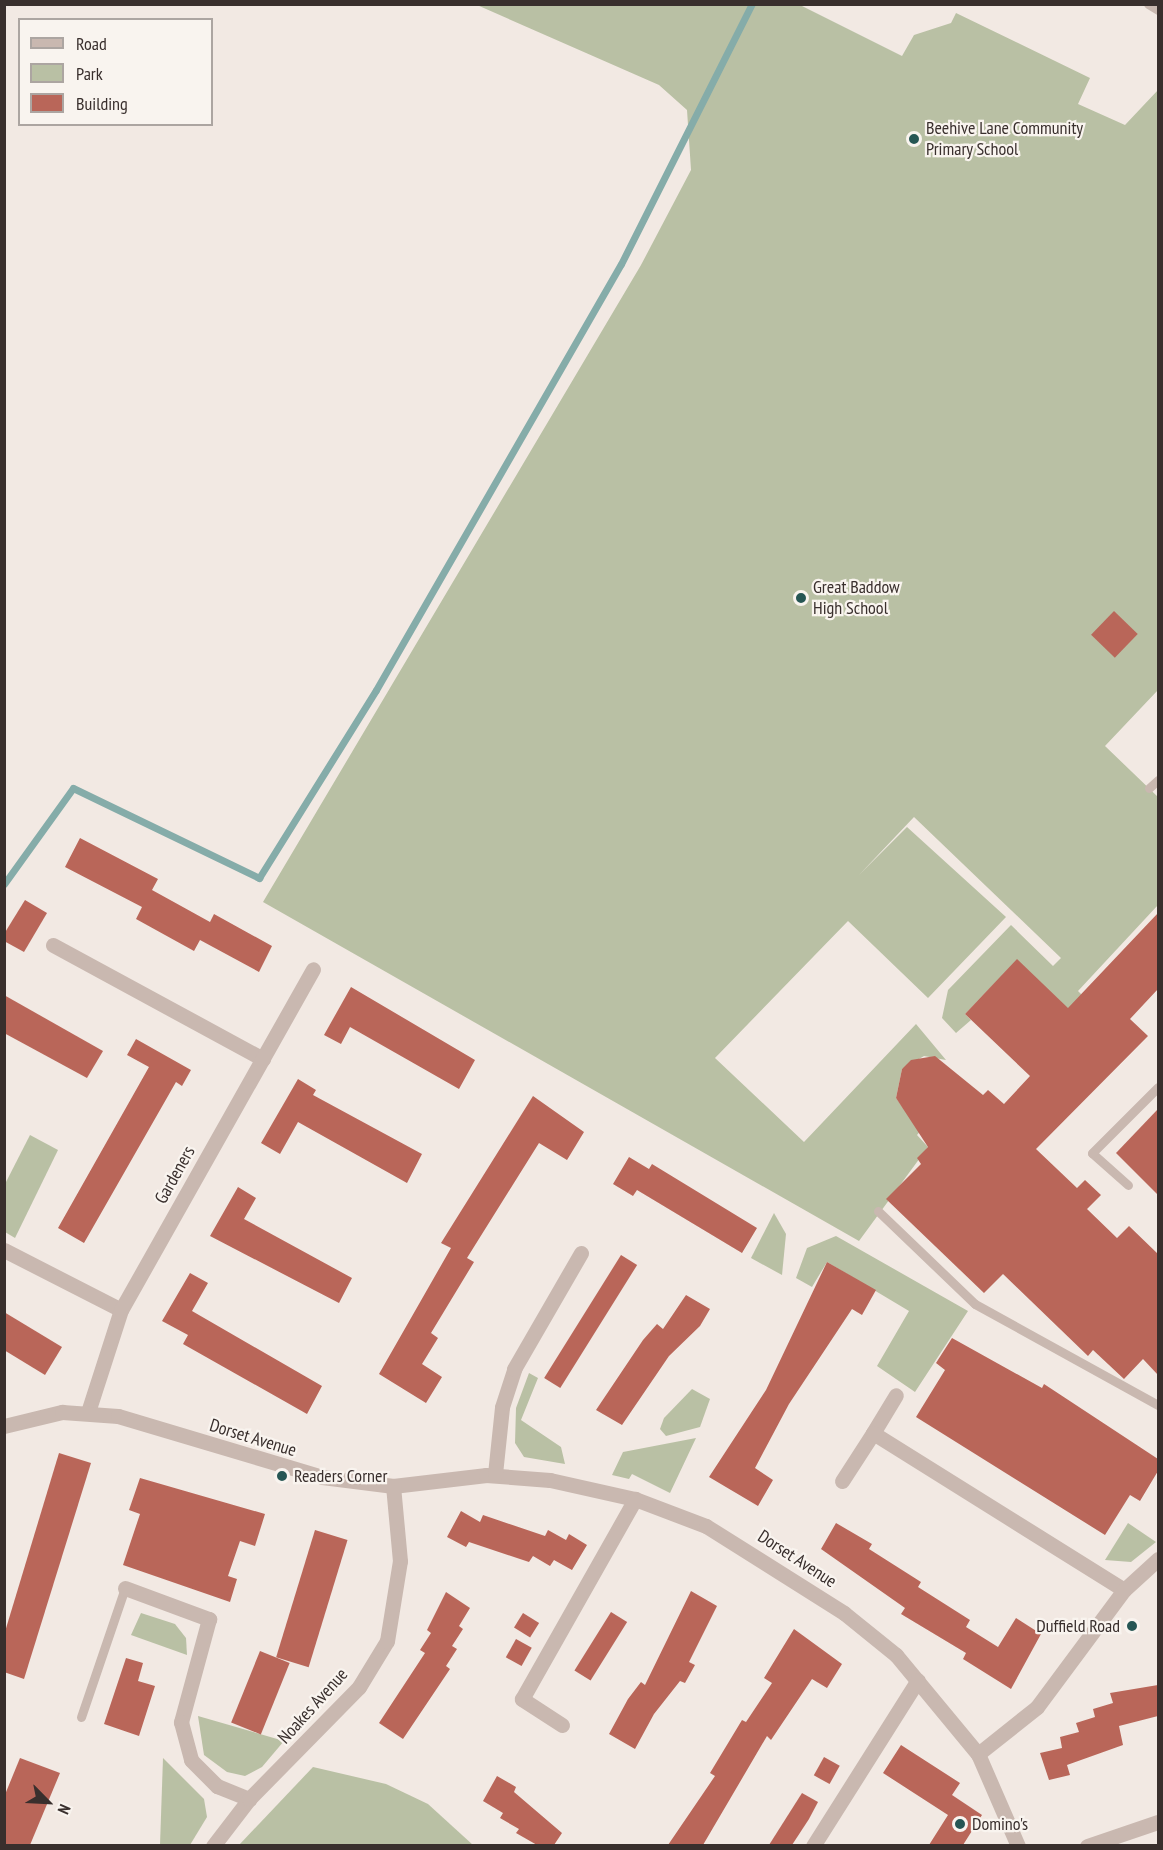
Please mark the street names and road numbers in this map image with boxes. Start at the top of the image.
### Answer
street label: Gardeners [150,1142,200,1208]
street label: Dorset Avenue [207,1415,299,1461]
street label: Dorset Avenue [753,1525,841,1593]
street label: Noakes Avenue [273,1664,353,1748]

